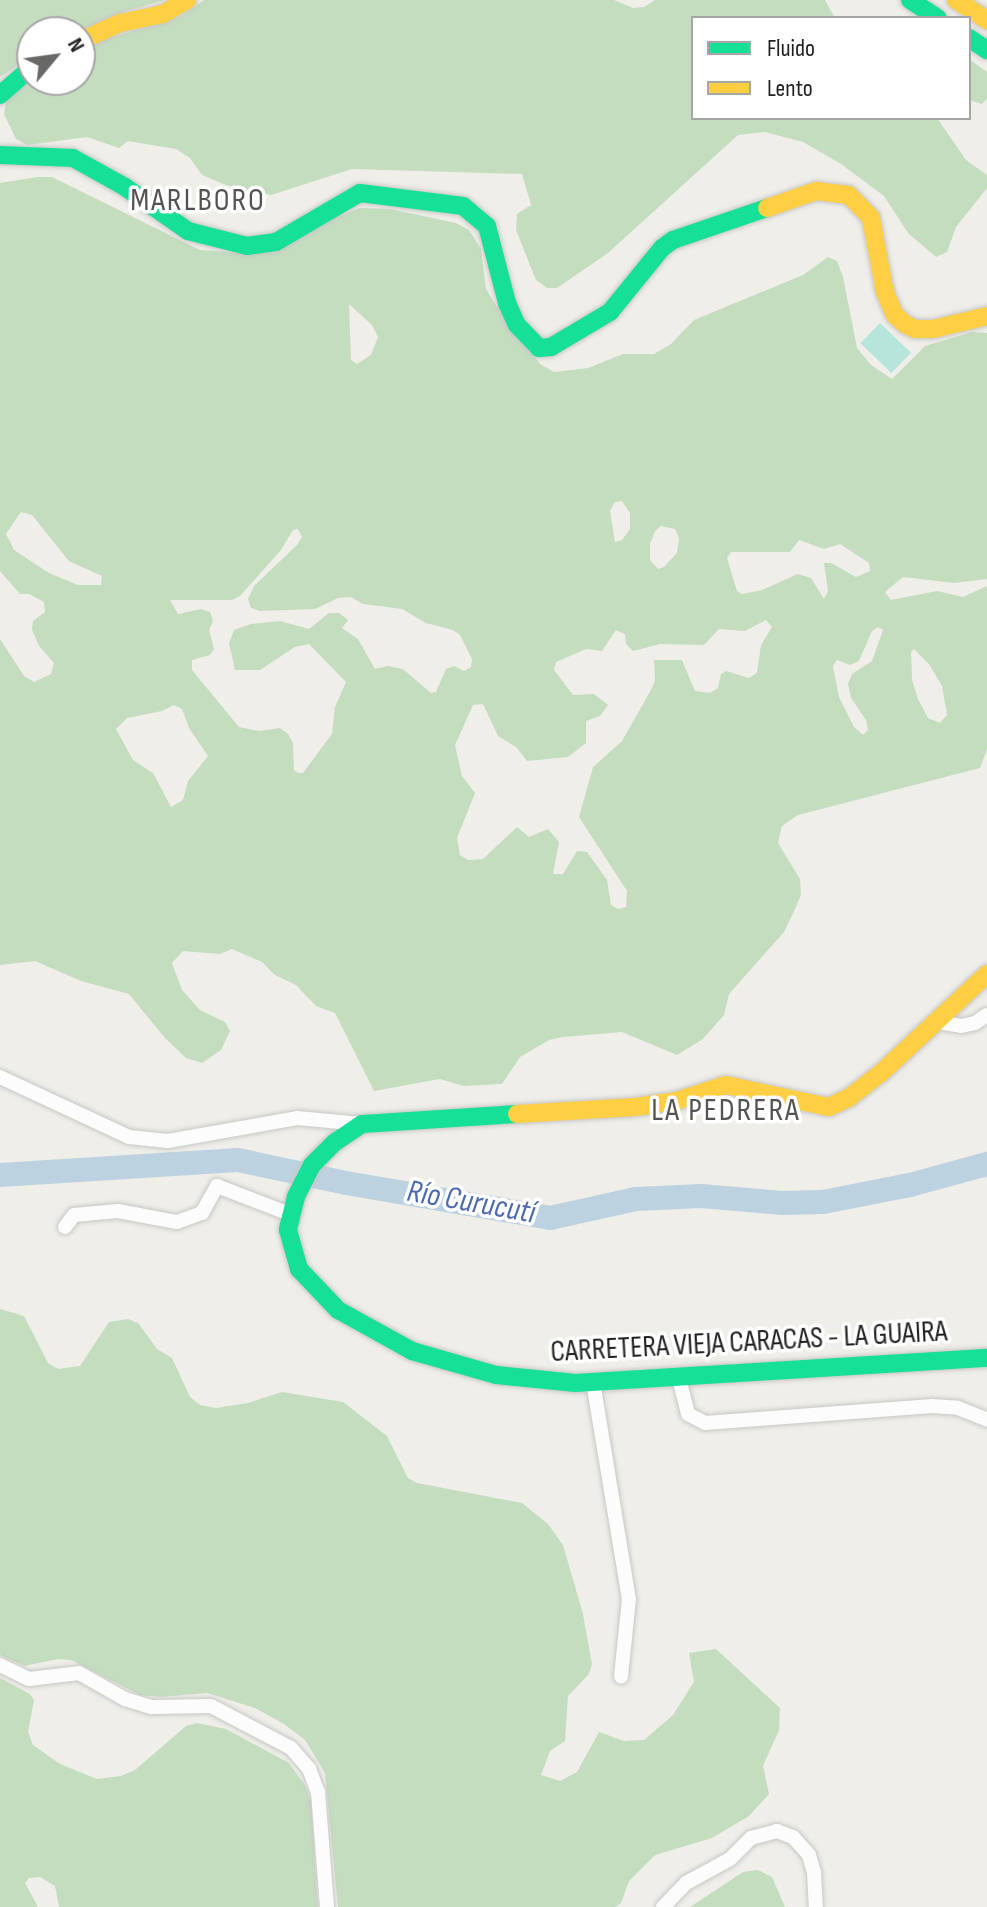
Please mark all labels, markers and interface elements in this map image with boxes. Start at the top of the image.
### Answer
north arrow [16,16,96,96]
legend [691,16,971,120]
text: N [61,33,90,57]
text: Fluido [767,34,815,63]
text: Lento [767,74,813,103]
district label: MARLBORO [130,182,266,220]
district label: LA PEDRERA [651,1092,801,1130]
water label: Río Curucutí [404,1173,538,1233]
street label: CARRETERA VIEJA CARACAS - LA GUAIRA [550,1314,948,1370]

